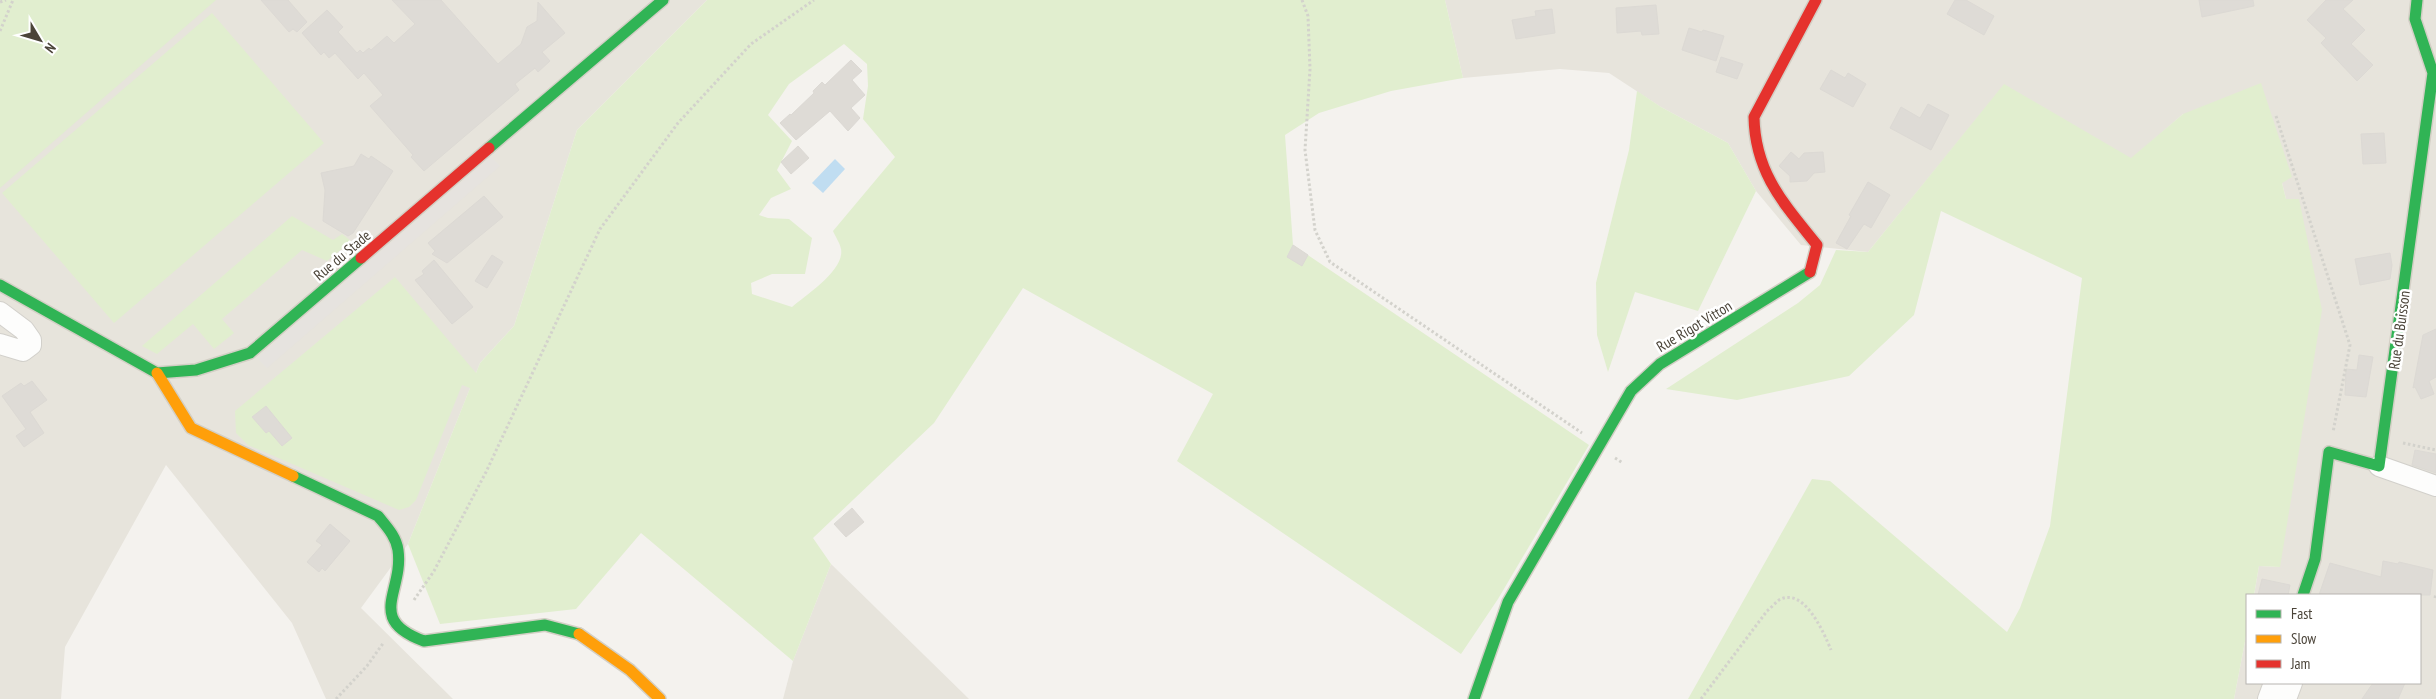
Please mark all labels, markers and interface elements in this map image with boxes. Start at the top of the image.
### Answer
north arrow [15,15,65,65]
text: N [41,39,60,57]
street label: Rue du Stade [310,226,374,284]
street label: Rue du Buisson [2384,289,2414,371]
street label: Rue Rigot Vitton [1653,296,1735,356]
legend [2246,594,2421,684]
text: Fast [2291,604,2312,623]
text: Slow [2291,629,2316,648]
text: Jam [2290,654,2310,673]

